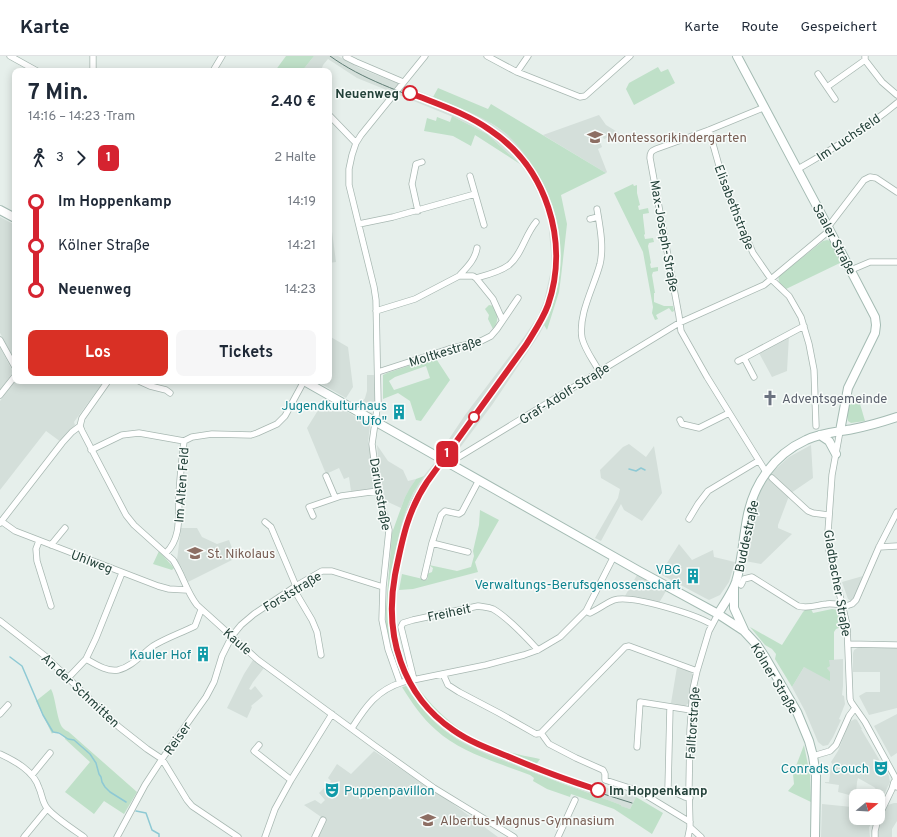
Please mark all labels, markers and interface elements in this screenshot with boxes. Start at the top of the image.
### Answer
text: Karte [20,16,70,40]
text: Karte [684,19,719,36]
text: Route [741,19,778,36]
text: Gespeichert [800,19,877,36]
text: 7 Min. [28,80,88,107]
marker: Neuenweg [402,85,418,101]
place label: Neuenweg [335,87,399,103]
text: 2.40 € [270,93,316,112]
text: 14:16 – 14:23 · Tram [28,109,135,125]
street label: Im Luchsfeld [814,111,884,166]
school or university icon: Montessorikindergarten [586,128,604,146]
place label: Montessorikindergarten [607,131,747,147]
icon: walk [28,147,50,169]
icon: forward [70,147,92,169]
text: 1 [106,149,111,166]
text: 3 [56,150,64,166]
text: 2 Halte [274,150,316,166]
street label: Elisabethstraße [710,163,757,253]
street label: Max-Joseph-Straße [645,179,681,294]
text: Im Hoppenkamp [58,193,172,212]
text: 14:19 [288,194,316,210]
street label: Saaler Straße [808,202,859,278]
text: Kölner Straße [58,237,150,256]
text: 14:21 [288,238,316,254]
text: Neuenweg [58,281,132,300]
text: 14:23 [285,282,316,298]
button: Los [28,330,168,376]
button: Tickets [176,330,316,376]
street label: Moltkestraße [407,334,484,372]
street label: Graf-Adolf-Straße [517,360,613,429]
church icon: Adventsgemeinde [761,389,779,407]
place label: Adventsgemeinde [782,392,887,408]
place label: Jugendkulturhaus "Ufo" [281,399,387,430]
building icon: Jugendkulturhaus "Ufo" [390,403,408,421]
unlabelled marker [468,411,480,423]
line badge: 1 [434,441,460,467]
text: 1 [444,445,450,462]
street label: Im Alten Feld [172,447,194,523]
street label: Dariusstraße [365,457,393,532]
street label: Buddestraße [732,499,763,574]
street label: Gladbacher Straße [819,529,853,638]
school or university icon: St. Nikolaus [186,544,204,562]
place label: St. Nikolaus [207,547,275,563]
street label: Uhlweg [68,548,114,578]
place label: VBG Verwaltungs-Berufsgenossenschaft [475,563,681,594]
building icon: VBG Verwaltungs-Berufsgenossenschaft [684,567,702,585]
street label: Forststraße [261,569,325,616]
street label: Freiheit [426,602,473,626]
street label: Kaule [219,626,254,659]
street label: Kölner Straße [746,641,801,717]
building icon: Kauler Hof [194,645,212,663]
place label: Kauler Hof [129,648,192,664]
street label: An der Schmitten [37,651,122,732]
street label: Falltorstraße [683,686,705,760]
street label: Reiser [162,720,196,759]
theatre icon: Conrads Couch [872,759,890,777]
place label: Conrads Couch [781,762,869,778]
theatre icon: Puppenpavillon [323,781,341,799]
marker: Im Hoppenkamp [590,782,606,798]
place label: Puppenpavillon [344,784,434,800]
place label: Im Hoppenkamp [609,784,707,800]
north arrow [849,789,885,825]
map controls [849,789,885,825]
school or university icon: Albertus-Magnus-Gymnasium [419,811,437,829]
place label: Albertus-Magnus-Gymnasium [440,814,615,830]

